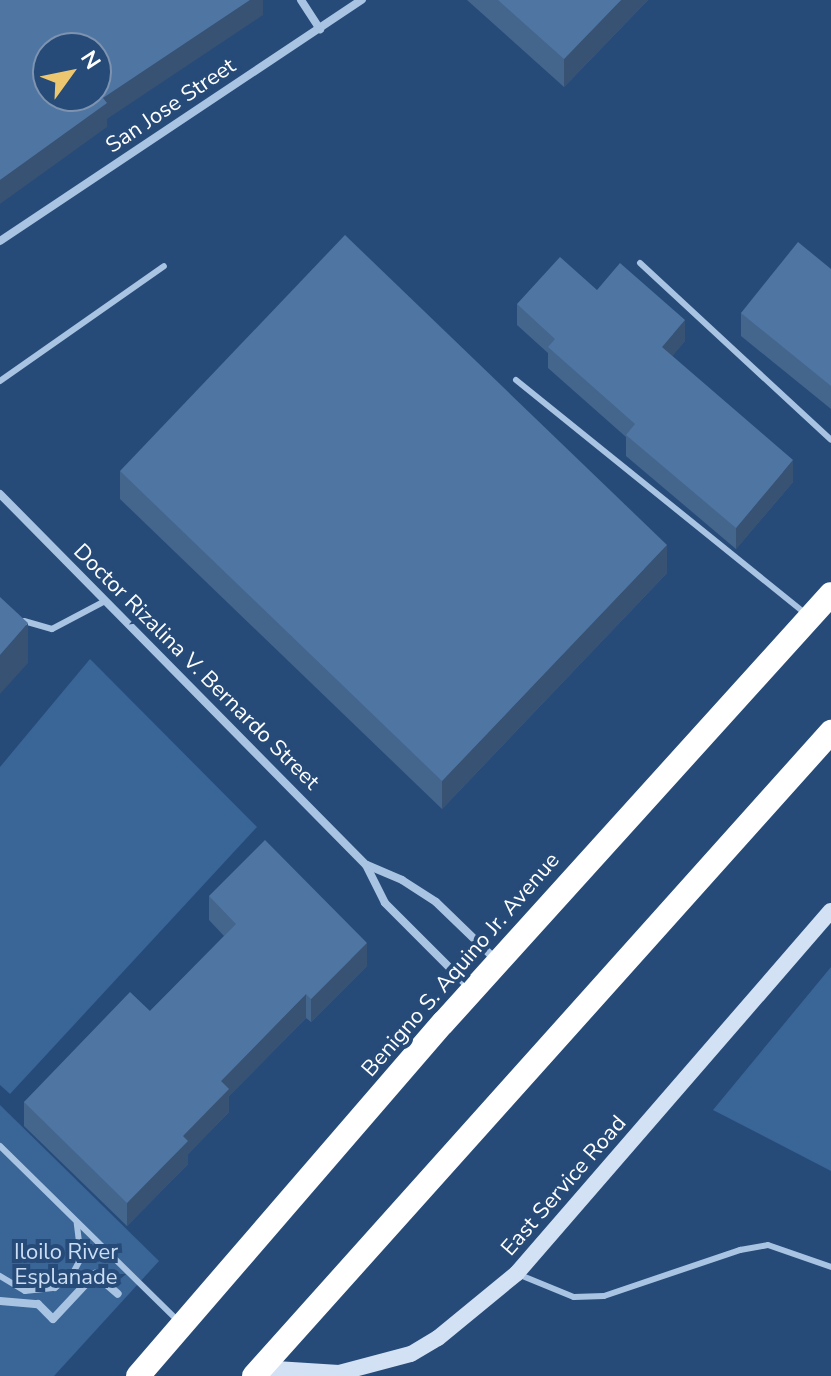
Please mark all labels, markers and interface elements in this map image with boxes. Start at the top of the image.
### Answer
north arrow [32,32,112,112]
text: N [73,45,108,75]
street label: San Jose Street [101,53,241,159]
street label: Doctor Rizalina V. Bernardo Street [68,539,324,795]
street label: Benigno S. Aquino Jr. Avenue [357,848,565,1082]
street label: East Service Road [496,1111,632,1261]
park label: Iloilo River Esplanade [14,1239,118,1290]

